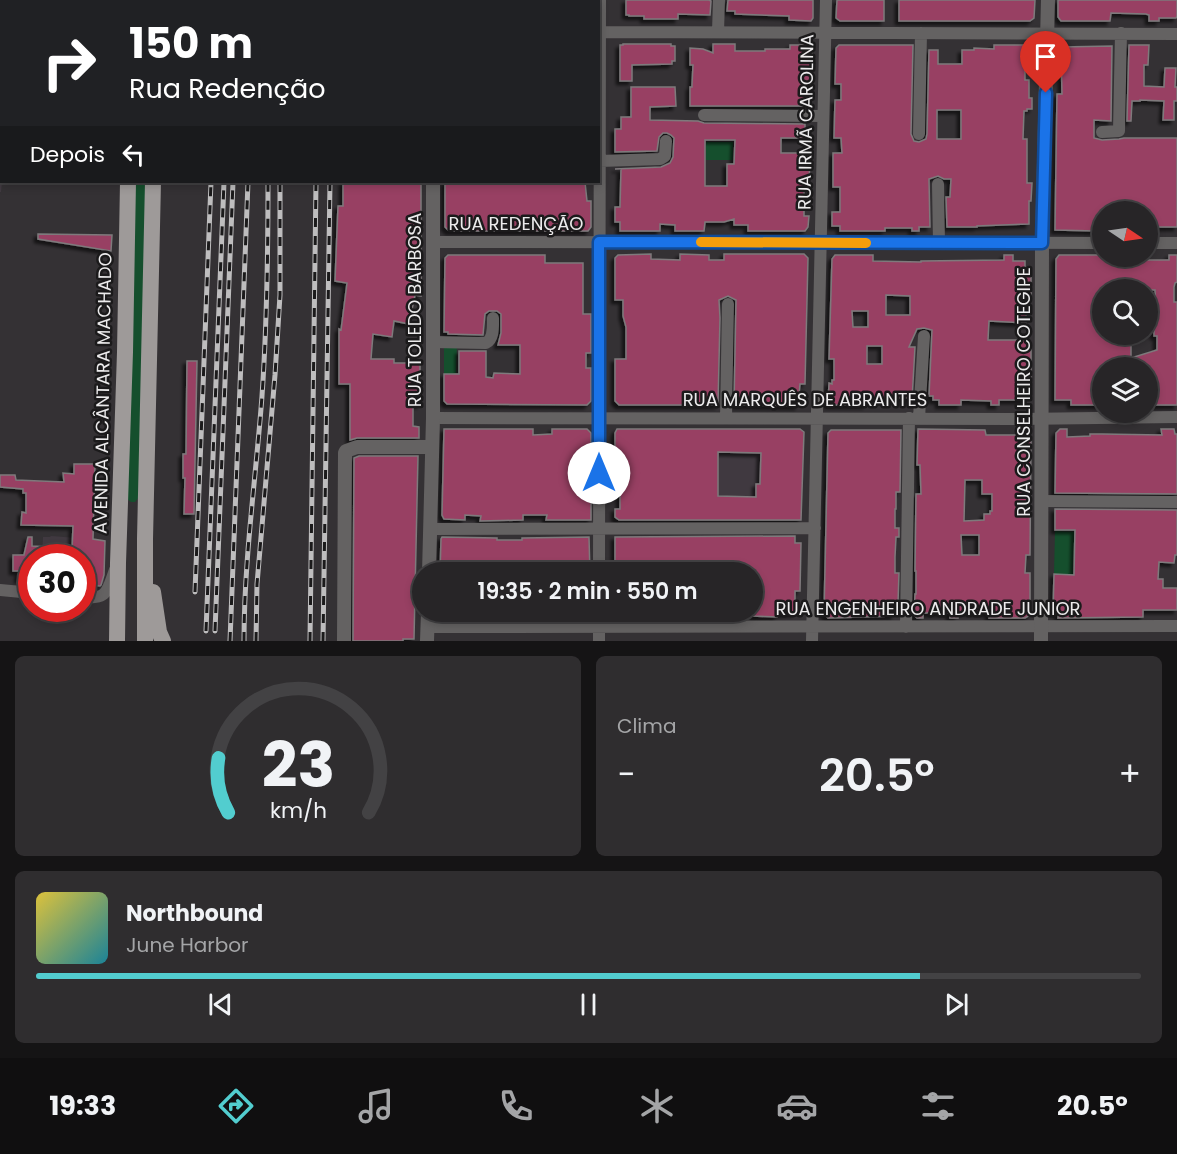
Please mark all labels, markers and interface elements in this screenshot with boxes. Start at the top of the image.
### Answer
text: 150 m [129,14,253,73]
icon: right [30,24,108,102]
pin [1020,31,1071,93]
street label: RUA IRMÃ CAROLINA [791,34,820,210]
icon: arrive [1029,40,1062,73]
text: Rua Redenção [129,70,326,107]
icon: left [117,138,150,171]
text: Depois [30,139,105,170]
north arrow [1092,201,1158,267]
map controls [1092,201,1158,423]
street label: RUA REDENÇÃO [449,211,584,236]
street label: RUA TOLEDO BARBOSA [402,213,427,407]
street label: AVENIDA ALCÂNTARA MACHADO [88,252,117,534]
street label: RUA CONSELHEIRO COTEGIPE [1011,267,1036,517]
button: search [1092,279,1158,345]
button: layers [1092,357,1158,423]
street label: RUA MARQUÊS DE ABRANTES [683,387,927,412]
position arrow [567,441,631,505]
speed limit sign: 30 [18,544,96,622]
text: 19:35 · 2 min · 550 m [477,576,698,607]
street label: RUA ENGENHEIRO ANDRADE JUNIOR [775,596,1081,621]
text: Clima [617,712,676,740]
text: 23 [261,721,335,809]
text: 20.5° [819,744,935,807]
text: − [617,751,635,798]
text: + [1118,751,1141,798]
text: km/h [269,795,327,826]
text: Northbound [126,898,263,929]
text: June Harbor [126,931,249,959]
icon: previous [204,988,237,1021]
icon: pause [572,988,605,1021]
icon: next [940,988,973,1021]
icon: directions [215,1085,257,1127]
icon: music [355,1085,397,1127]
icon: phone [495,1085,537,1127]
icon: climate [636,1085,678,1127]
icon: car [776,1085,818,1127]
icon: filters [917,1085,959,1127]
text: 19:33 [49,1087,116,1124]
text: 20.5° [1057,1087,1128,1124]

